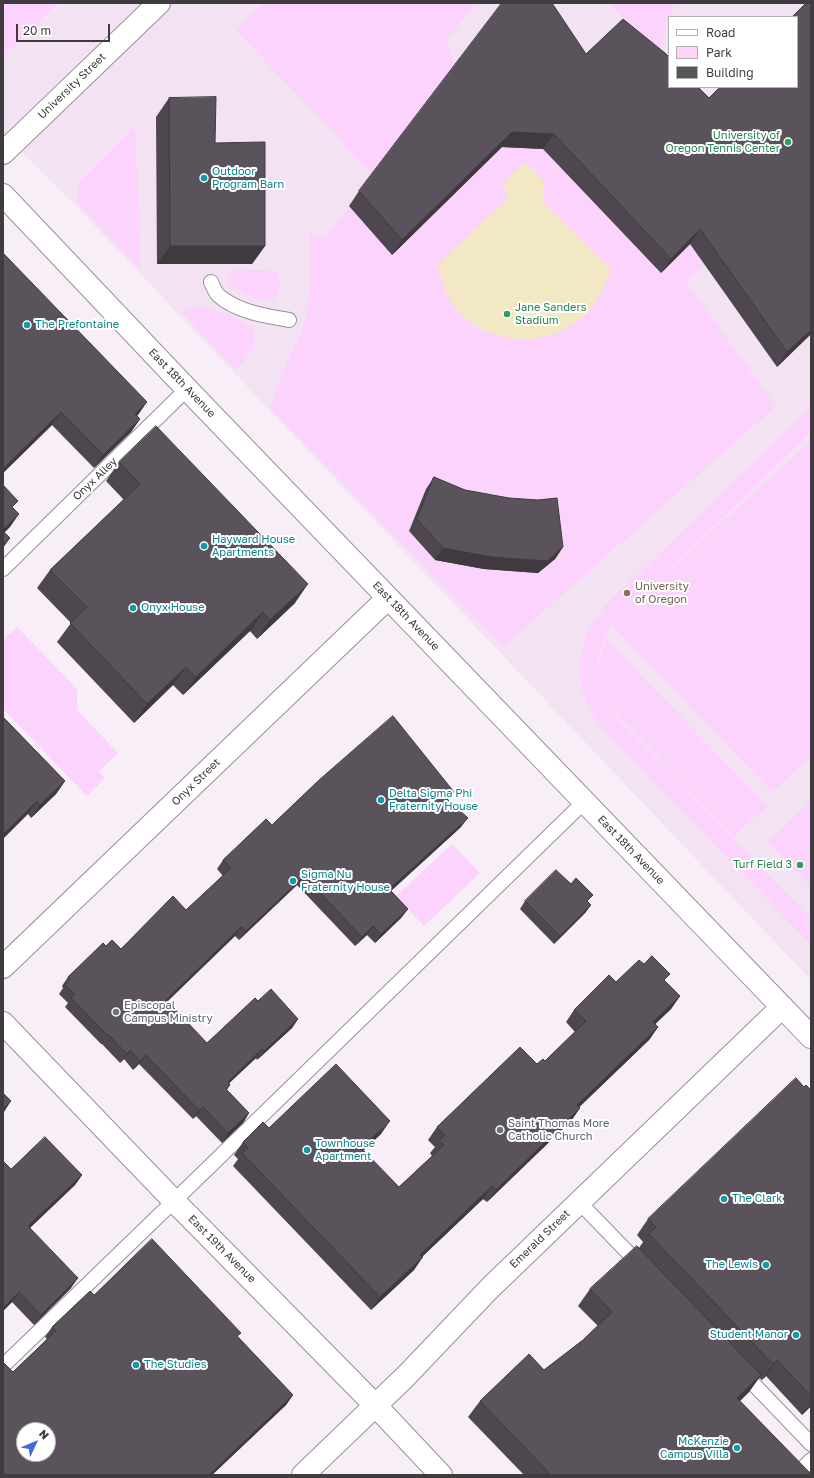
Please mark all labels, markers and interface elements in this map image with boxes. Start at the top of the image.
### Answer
scale bar [18,16,112,42]
legend [668,16,798,88]
text: 20 m [23,23,51,38]
text: Road [706,25,735,40]
text: Park [706,45,732,60]
street label: University Street [35,50,109,122]
text: Building [706,65,754,80]
place label: University of Oregon Tennis Center [666,129,780,155]
marker: University of Oregon Tennis Center [783,137,793,147]
place label: Outdoor Program Barn [212,165,284,191]
marker: Outdoor Program Barn [199,173,209,183]
place label: Jane Sanders Stadium [515,301,586,327]
marker: Jane Sanders Stadium [502,309,512,319]
place label: The Prefontaine [35,318,119,332]
marker: The Prefontaine [22,320,32,330]
street label: East 18th Avenue [146,346,218,420]
street label: Onyx Alley [70,455,120,503]
place label: Hayward House Apartments [212,533,295,559]
marker: Hayward House Apartments [199,541,209,551]
street label: East 18th Avenue [370,579,442,653]
place label: University of Oregon [635,580,689,606]
marker: University of Oregon [622,588,632,598]
place label: Onyx House [141,601,205,615]
marker: Onyx House [128,603,138,613]
street label: Onyx Street [169,756,223,808]
place label: Delta Sigma Phi Fraternity House [389,787,478,813]
marker: Delta Sigma Phi Fraternity House [376,795,386,805]
street label: East 18th Avenue [595,813,667,887]
place label: Turf Field 3 [733,858,792,872]
marker: Turf Field 3 [795,860,805,870]
place label: Sigma Nu Fraternity House [301,868,390,894]
marker: Sigma Nu Fraternity House [288,876,298,886]
place label: Episcopal Campus Ministry [124,999,213,1025]
marker: Episcopal Campus Ministry [111,1007,121,1017]
place label: Saint Thomas More Catholic Church [508,1117,609,1143]
marker: Saint Thomas More Catholic Church [495,1125,505,1135]
place label: Townhouse Apartment [315,1137,375,1163]
marker: Townhouse Apartment [302,1145,312,1155]
place label: The Clark [732,1192,782,1206]
marker: The Clark [719,1194,729,1204]
street label: Emerald Street [507,1207,573,1271]
street label: East 19th Avenue [185,1212,259,1286]
place label: The Lewis [705,1258,758,1272]
marker: The Lewis [761,1260,771,1270]
place label: Student Manor [710,1328,788,1342]
marker: Student Manor [791,1330,801,1340]
place label: The Studies [144,1358,207,1372]
marker: The Studies [131,1360,141,1370]
north arrow [16,1422,56,1462]
text: N [37,1426,52,1442]
place label: McKenzie Campus Villa [660,1435,729,1461]
marker: McKenzie Campus Villa [732,1443,742,1453]

